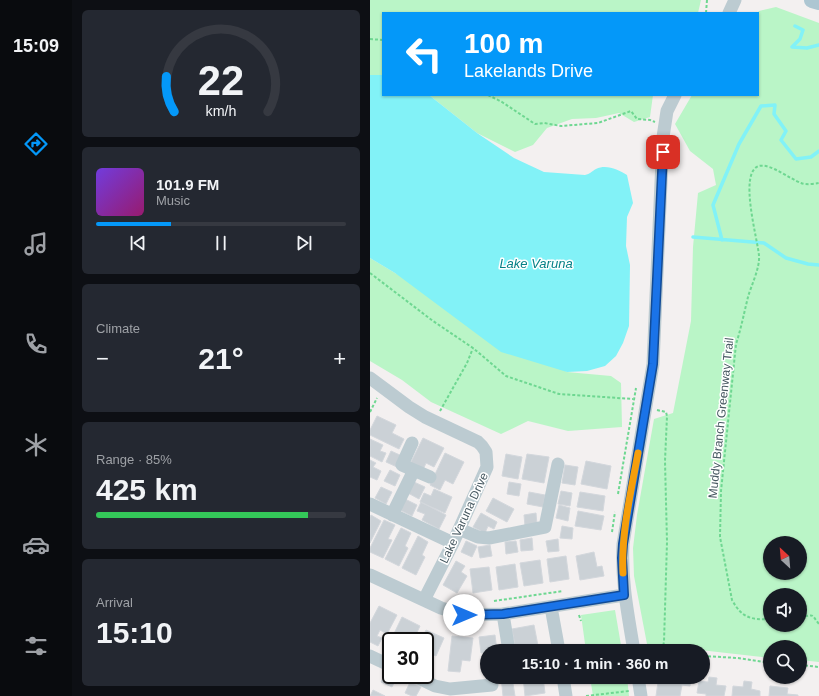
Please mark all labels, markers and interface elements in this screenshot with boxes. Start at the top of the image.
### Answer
icon: left [398,28,450,80]
text: 100 m [464,28,543,59]
text: 15:09 [13,36,59,56]
text: 22 [198,56,244,103]
text: Lakelands Drive [464,61,593,81]
text: km/h [206,102,237,118]
icon: directions [22,130,50,158]
pin [646,135,680,169]
icon: arrive [652,141,674,163]
text: 101.9 FM [156,176,219,193]
text: Music [156,193,190,208]
icon: music [22,230,50,258]
icon: previous [127,232,149,254]
icon: pause [210,232,232,254]
icon: next [293,232,315,254]
water label: Lake Varuna [499,256,573,271]
text: Climate [96,321,140,336]
icon: phone [22,330,50,358]
street label: Muddy Branch Greenway Trail [706,337,736,499]
text: 21° [198,342,244,375]
text: − [96,346,109,371]
text: + [333,346,346,371]
icon: climate [22,431,50,459]
text: Range · 85% [96,452,172,467]
street label: Lake Varuna Drive [437,470,491,566]
text: 425 km [96,473,198,506]
icon: car [22,531,50,559]
north arrow [763,536,807,580]
map controls [763,536,807,684]
button: sound [763,588,807,632]
position arrow [443,594,485,636]
text: Arrival [96,595,133,610]
text: 15:10 [96,616,173,649]
icon: filters [22,632,50,660]
speed limit sign: 30 [382,632,434,684]
button: search [763,640,807,684]
text: 15:10 · 1 min · 360 m [522,655,668,672]

